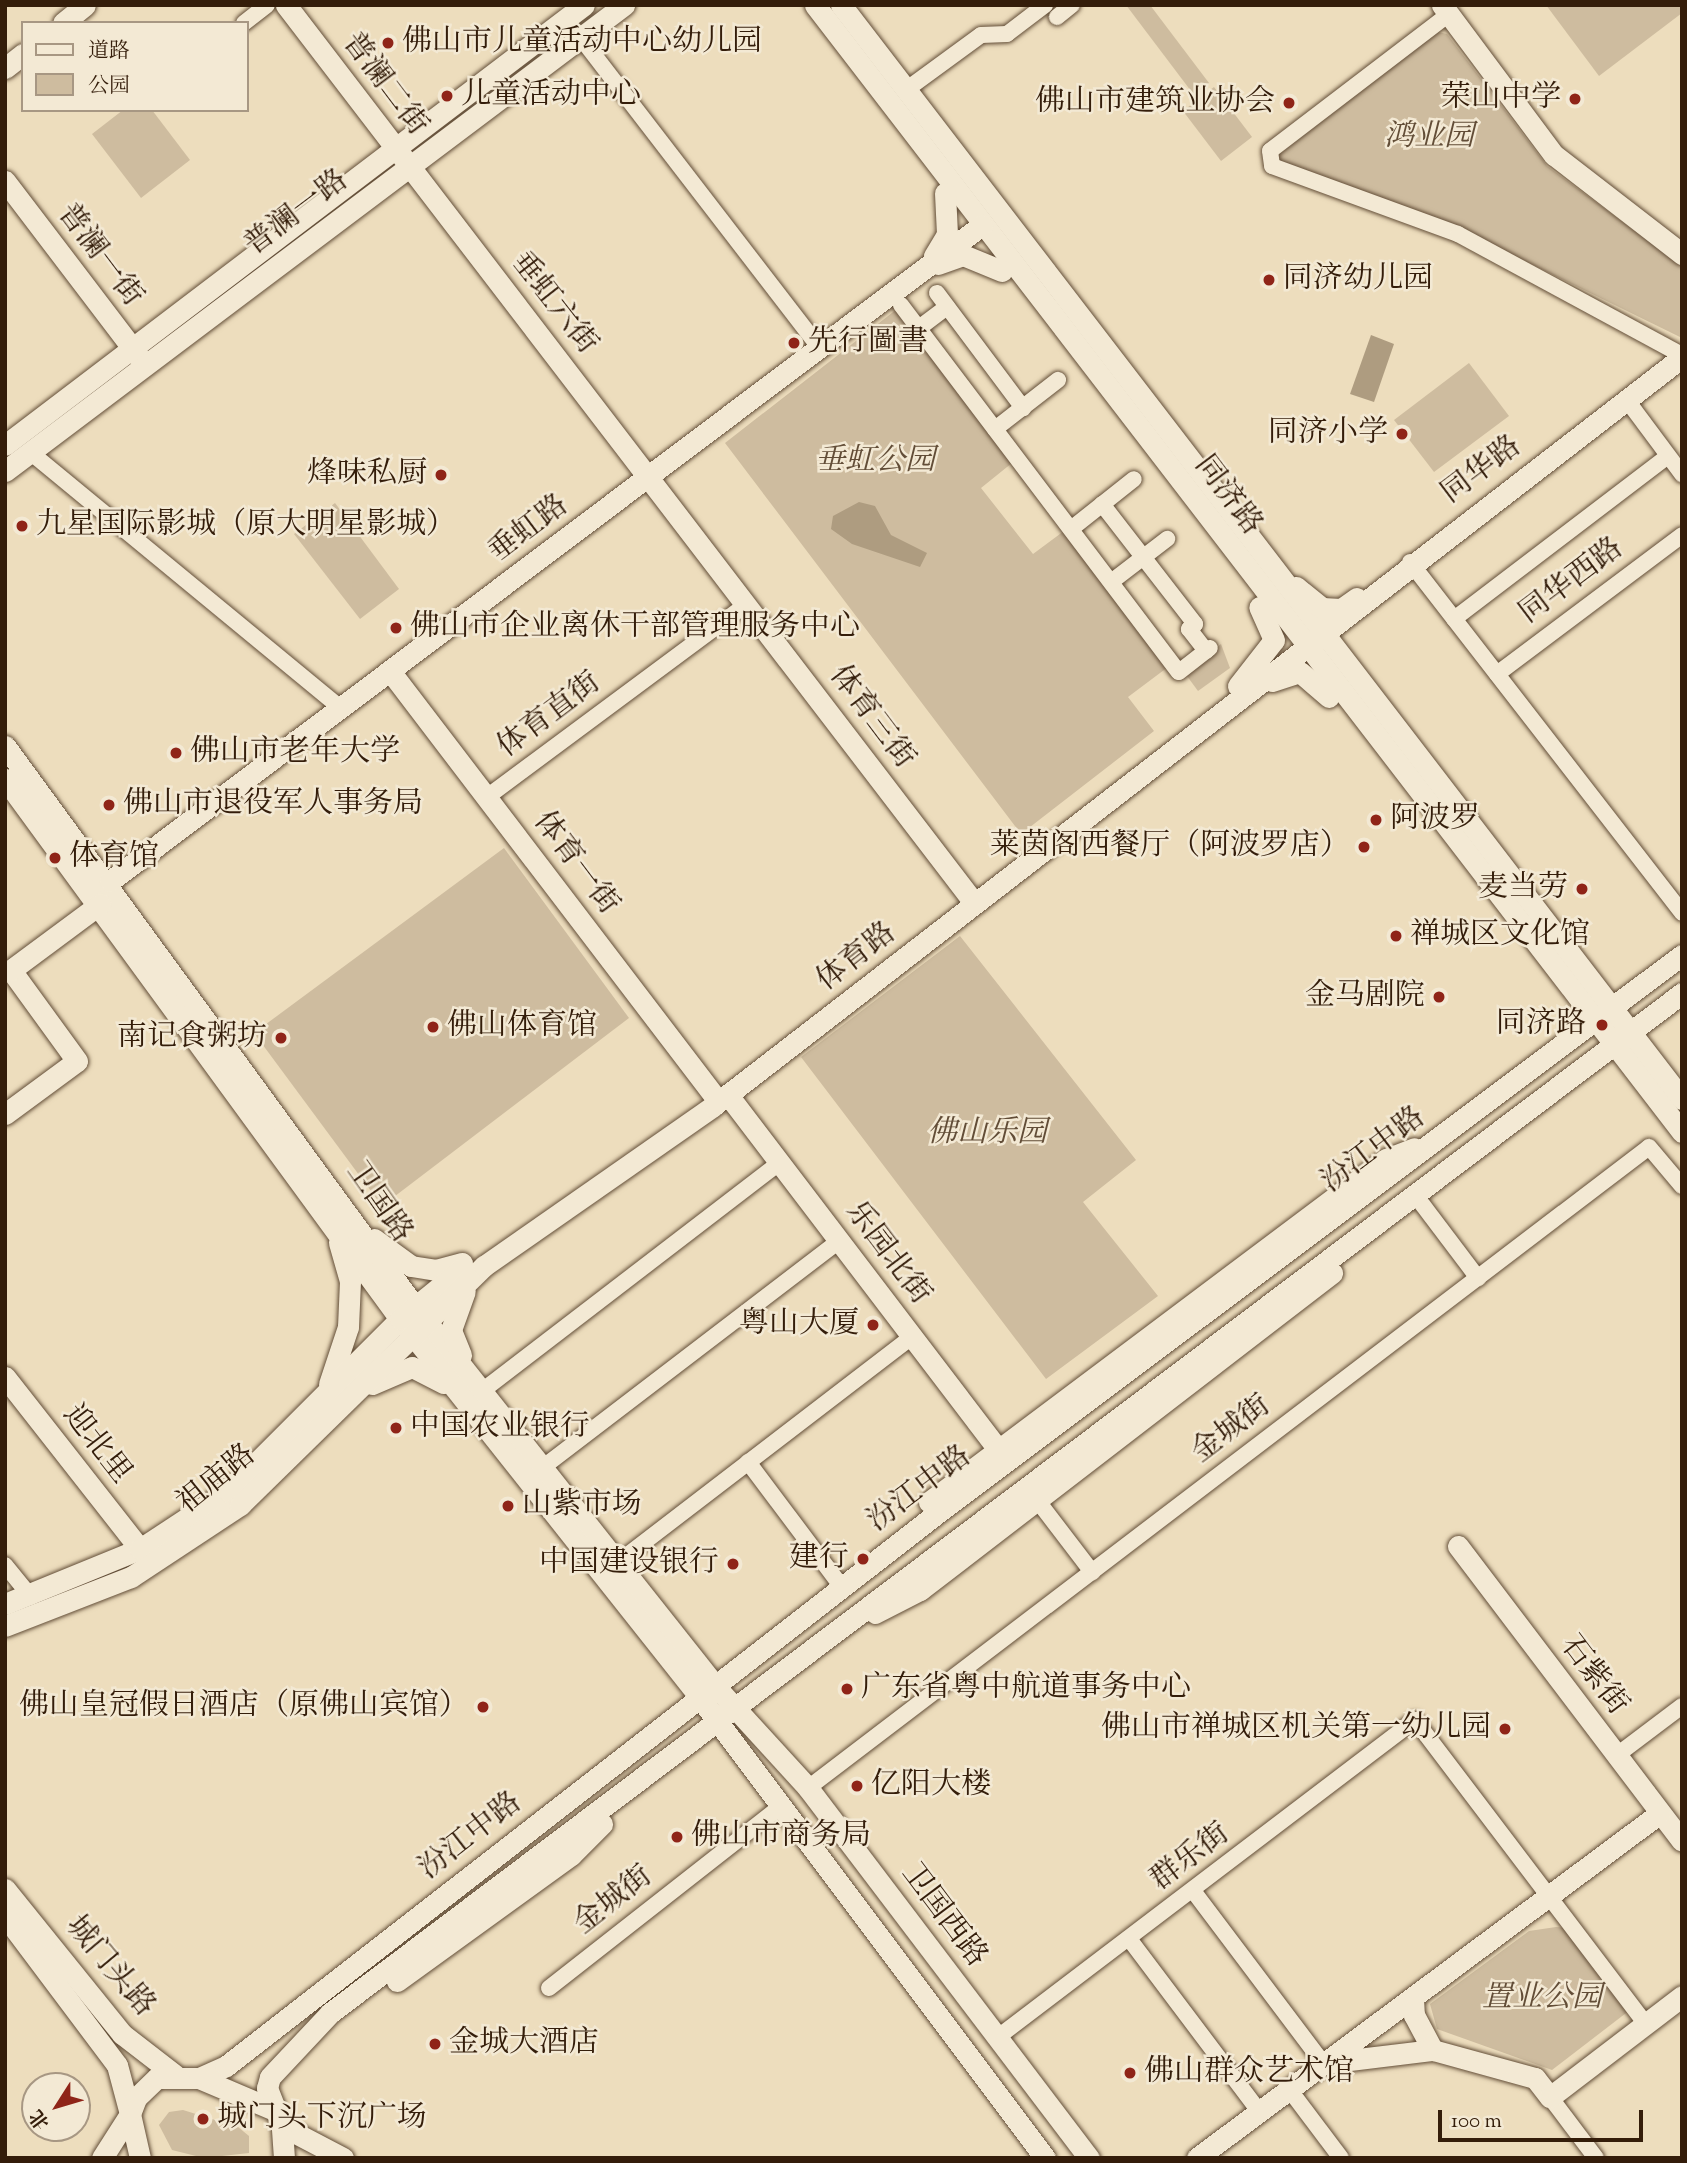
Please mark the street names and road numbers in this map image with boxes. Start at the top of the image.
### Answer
street label: 普澜二街 [334,26,434,144]
street label: 普澜一路 [238,164,356,264]
street label: 普澜一街 [49,197,149,315]
street label: 垂虹六街 [502,246,604,362]
street label: 同华路 [1435,430,1529,512]
street label: 同济路 [1186,449,1268,543]
street label: 垂虹路 [482,489,576,571]
street label: 同华西路 [1513,532,1631,632]
street label: 体育三街 [821,659,921,777]
street label: 体育直街 [491,666,609,766]
street label: 体育一街 [525,805,625,923]
street label: 体育路 [810,916,904,1000]
street label: 汾江中路 [1315,1101,1433,1201]
street label: 卫国路 [337,1156,419,1250]
street label: 乐园北街 [837,1195,937,1313]
street label: 金城街 [1185,1389,1279,1471]
street label: 迎北里 [54,1398,138,1492]
street label: 祖庙路 [171,1438,263,1522]
street label: 汾江中路 [861,1440,979,1540]
street label: 石紫街 [1552,1629,1634,1723]
street label: 汾江中路 [413,1786,529,1888]
street label: 群乐街 [1144,1817,1238,1899]
street label: 卫国西路 [893,1857,993,1975]
street label: 金城街 [567,1859,661,1943]
street label: 城门头路 [57,1909,161,2025]

